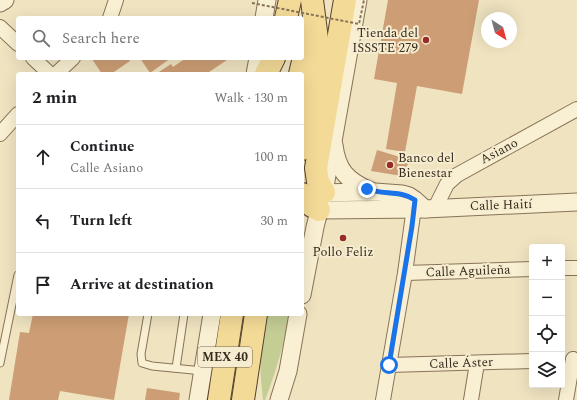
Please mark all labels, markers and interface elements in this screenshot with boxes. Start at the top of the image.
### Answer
north arrow [481,12,517,48]
search box [16,16,304,60]
place label: Tienda del ISSSTE 279 [352,23,418,58]
icon: search [30,27,52,49]
text: Search here [62,27,140,50]
marker: Tienda del ISSSTE 279 [421,35,431,45]
text: 2 min [32,85,77,111]
text: Walk · 130 m [214,88,288,108]
street label: Asiano [477,133,521,169]
text: Continue [70,135,135,158]
icon: ahead [32,146,54,168]
text: 100 m [254,147,288,167]
place label: Banco del Bienestar [398,148,455,183]
text: Calle Asiano [70,158,143,178]
marker: Banco del Bienestar [385,160,395,170]
route end [358,180,376,198]
street label: Calle Haití [469,194,534,216]
text: Turn left [70,209,132,232]
icon: left [32,210,54,232]
text: 30 m [261,211,288,231]
marker: Pollo Feliz [338,233,348,243]
place label: Pollo Feliz [312,242,374,262]
map controls [529,244,565,388]
button: + [529,244,565,280]
street label: Calle Aguileña [425,260,511,282]
text: Arrive at destination [70,273,214,296]
icon: arrive [32,274,54,296]
button: − [529,280,565,316]
button: locate [529,316,565,352]
road number: MEX 40 [198,347,252,367]
street label: Calle Áster [429,352,493,374]
button: layers [529,352,565,388]
route start [380,356,398,374]

